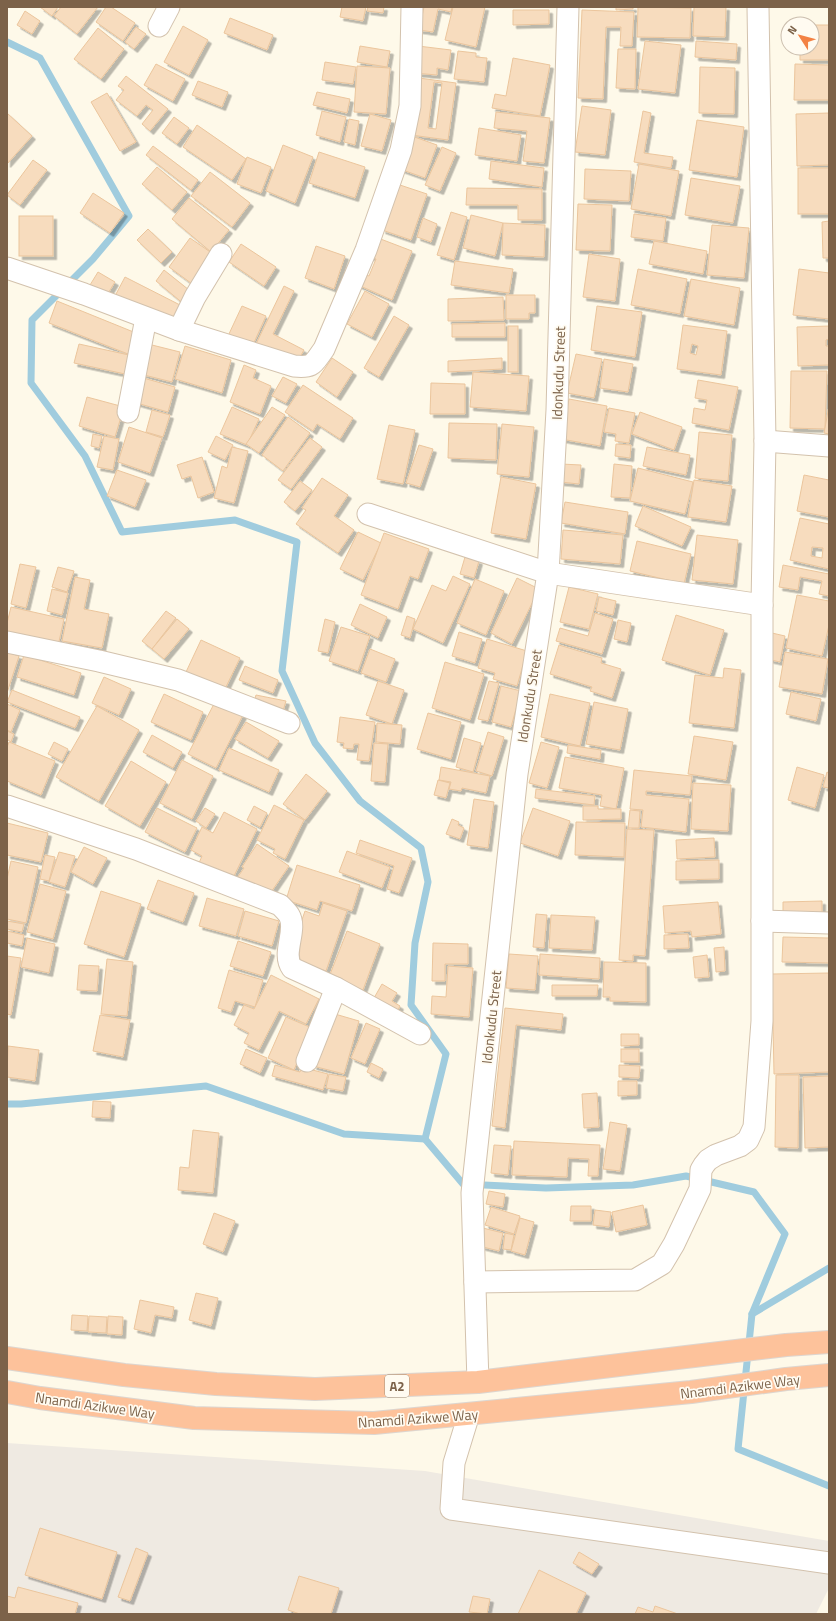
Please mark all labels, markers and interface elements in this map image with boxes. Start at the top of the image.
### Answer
north arrow [780,16,820,56]
text: N [783,22,801,38]
street label: Idonkudu Street [546,326,570,420]
street label: Idonkudu Street [511,648,547,744]
street label: Idonkudu Street [476,969,506,1065]
street label: Nnamdi Azikwe Way [679,1368,801,1404]
road number: A2 [385,1375,409,1397]
street label: Nnamdi Azikwe Way [34,1386,156,1424]
street label: Nnamdi Azikwe Way [357,1403,479,1433]

